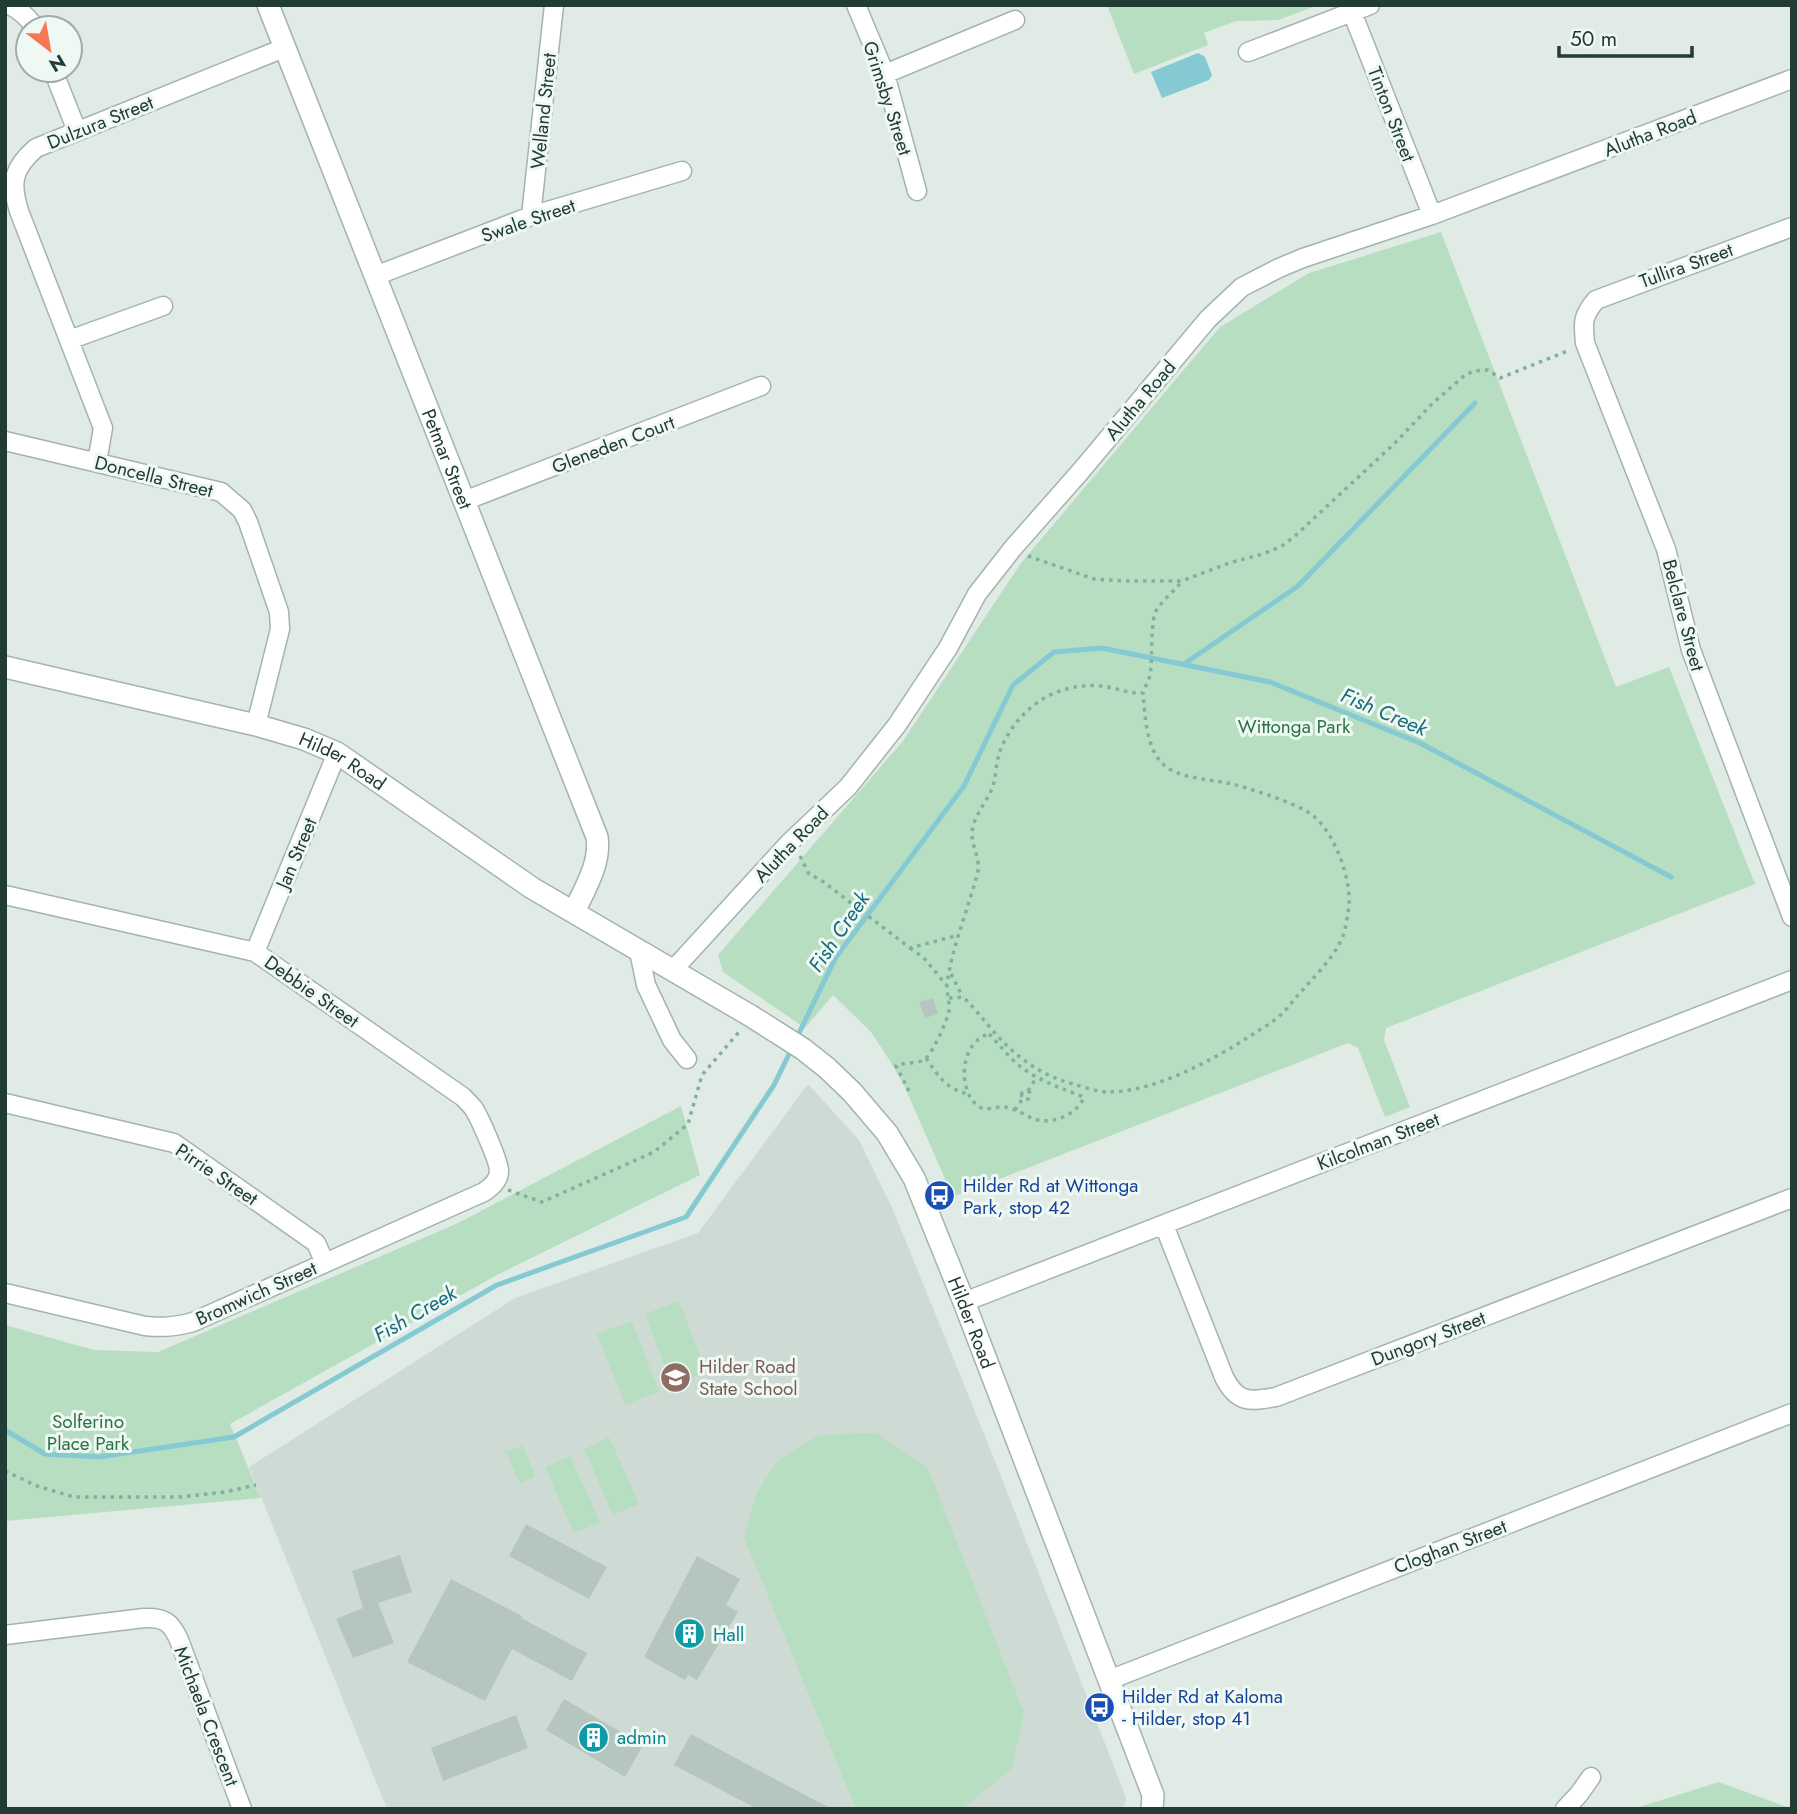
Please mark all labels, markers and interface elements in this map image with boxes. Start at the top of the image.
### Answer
north arrow [14,14,84,84]
scale bar [1559,14,1692,58]
text: 50 m [1570,24,1617,54]
street label: Grimsby Street [856,38,919,159]
text: N [44,48,71,79]
street label: Welland Street [524,51,563,171]
street label: Tinton Street [1361,63,1422,166]
street label: Dulzura Street [43,89,158,156]
street label: Alutha Road [1600,103,1700,163]
street label: Swale Street [478,192,579,249]
street label: Tullira Street [1636,236,1737,295]
street label: Alutha Road [1099,354,1182,446]
street label: Petmar Street [415,405,479,514]
street label: Gleneden Court [548,409,679,480]
street label: Doncella Street [92,449,216,504]
street label: Belclare Street [1656,556,1711,674]
water label: Fish Creek [1336,680,1433,744]
park label: Wittonga Park [1238,713,1351,740]
street label: Hilder Road [295,725,391,797]
street label: Alutha Road [748,800,835,889]
street label: Jan Street [268,813,324,896]
water label: Fish Creek [801,885,878,978]
street label: Debbie Street [259,949,365,1034]
street label: Kilcolman Street [1313,1106,1444,1177]
street label: Pirrie Street [170,1137,264,1212]
place label: Hilder Rd at Wittonga Park, stop 42 [963,1172,1139,1221]
bus stop icon: Hilder Rd at Wittonga Park, stop 42 [923,1179,957,1213]
street label: Bromwich Street [191,1255,321,1332]
street label: Hilder Road [941,1272,1001,1373]
water label: Fish Creek [368,1278,463,1350]
street label: Dungory Street [1367,1304,1490,1373]
place label: Hilder Road State School [699,1353,798,1402]
school or university icon: Hilder Road State School [659,1360,693,1394]
park label: Solferino Place Park [47,1408,130,1457]
street label: Cloghan Street [1390,1512,1511,1580]
building icon: Hall [673,1617,707,1651]
place label: Hall [713,1621,744,1648]
street label: Michaela Crescent [167,1642,246,1790]
place label: Hilder Rd at Kaloma - Hilder, stop 41 [1122,1683,1283,1732]
bus stop icon: Hilder Rd at Kaloma - Hilder, stop 41 [1082,1690,1116,1724]
building icon: admin [577,1720,611,1754]
place label: admin [617,1724,667,1751]

